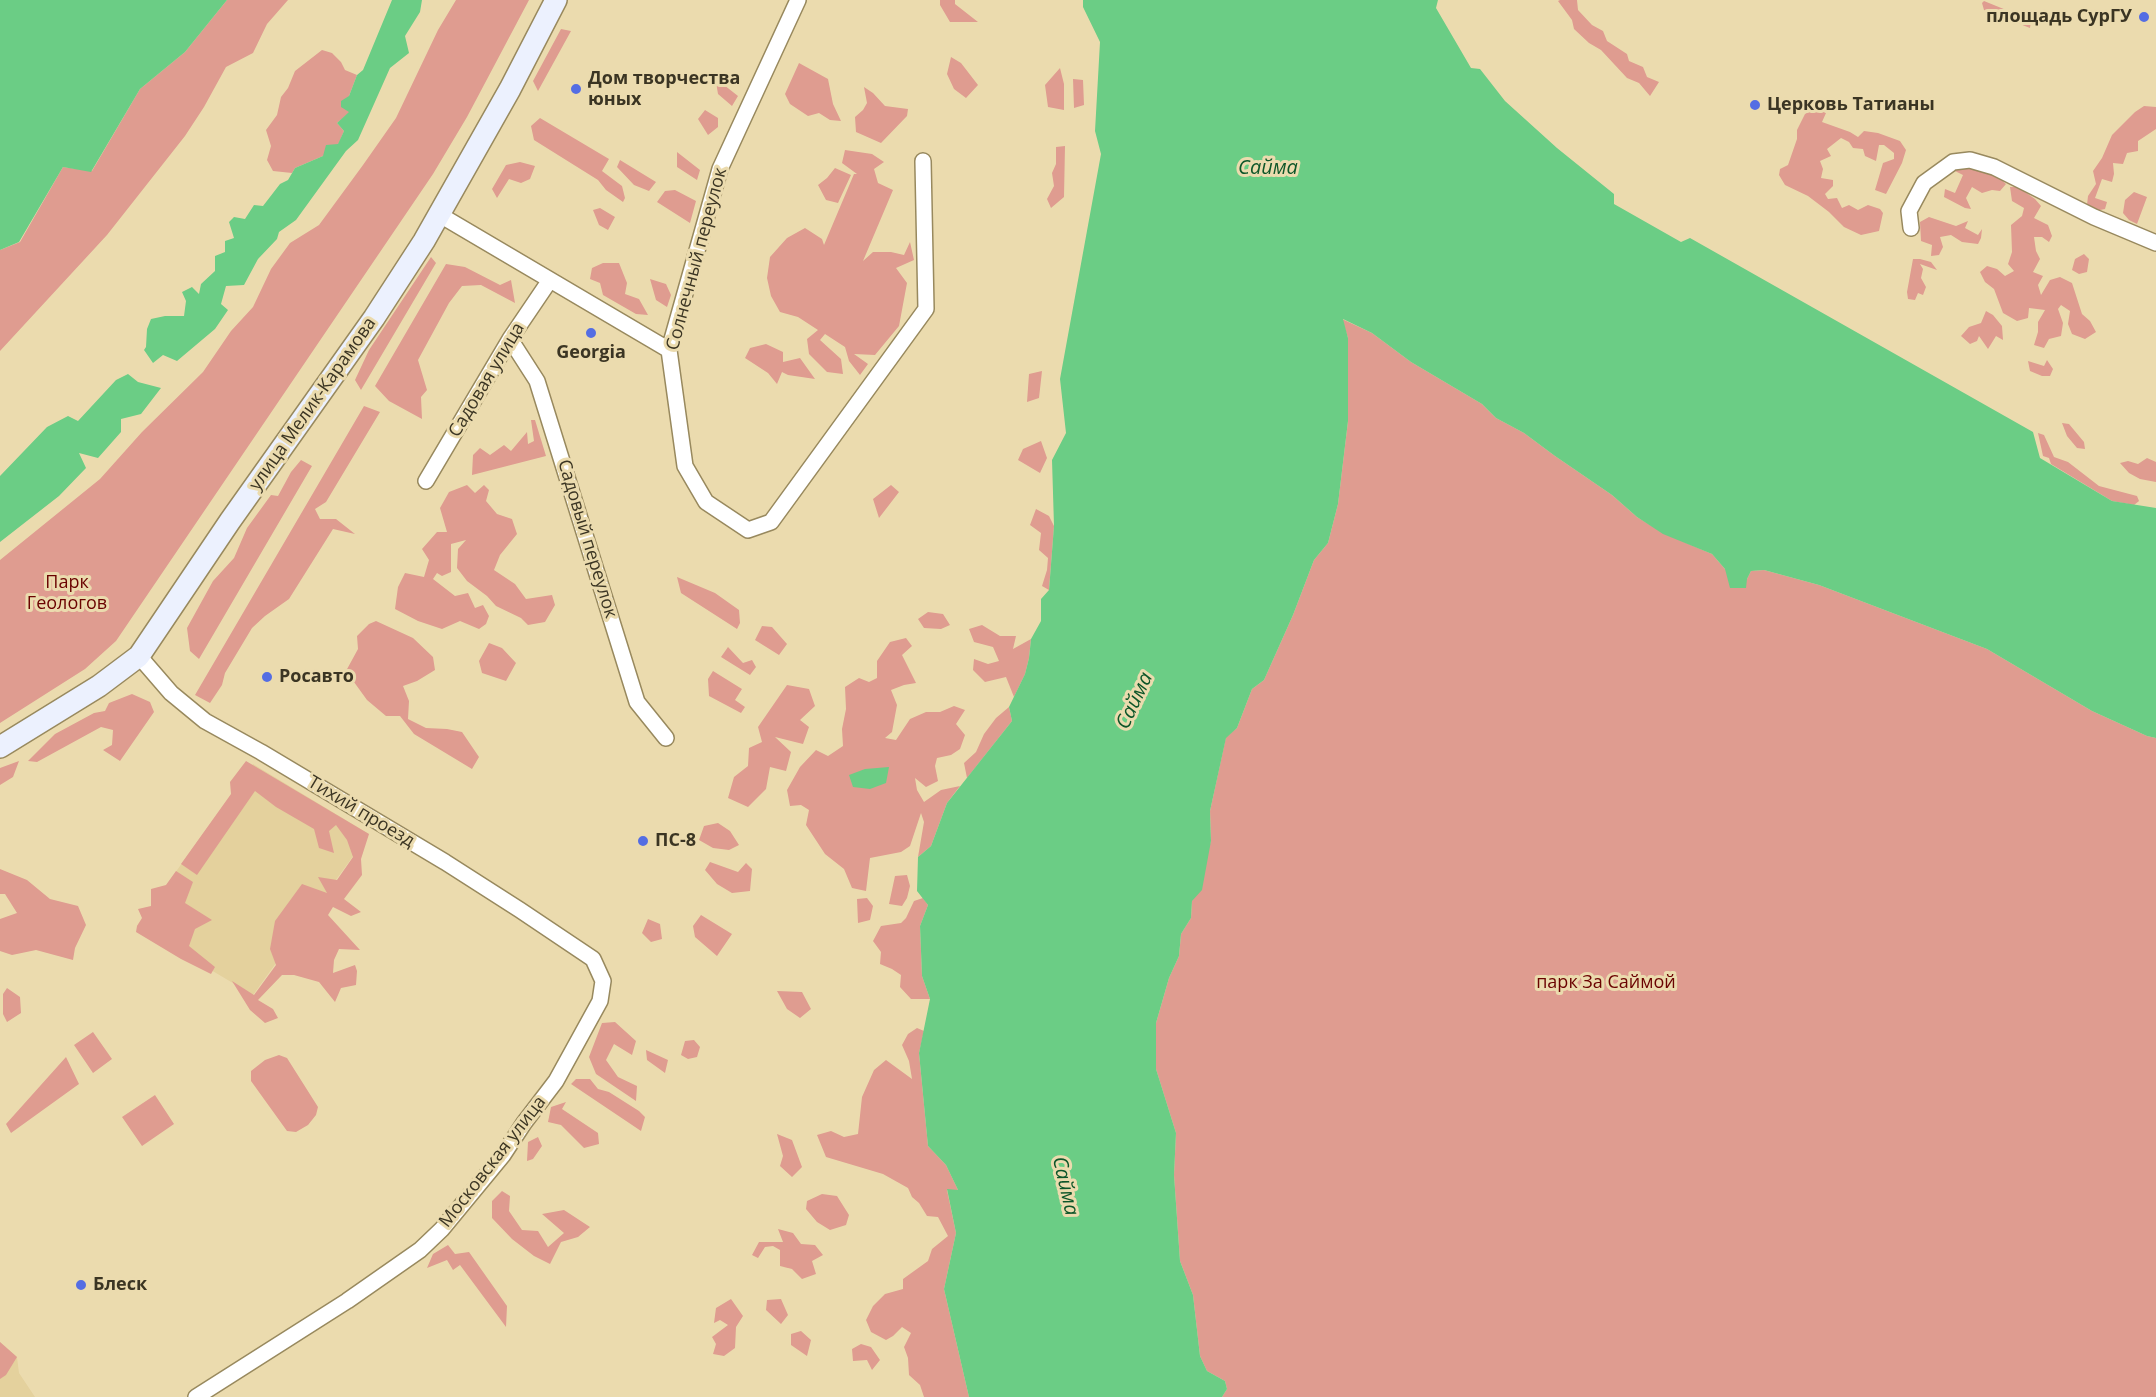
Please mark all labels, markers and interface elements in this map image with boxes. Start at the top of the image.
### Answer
place label: площадь СурГУ [1986,6,2132,28]
marker: площадь СурГУ [2137,10,2151,24]
place label: Дом творчества юных [588,68,740,110]
marker: Дом творчества юных [569,82,583,96]
place label: Церковь Татианы [1767,94,1935,116]
marker: Церковь Татианы [1748,98,1762,112]
water label: Сайма [1238,156,1298,180]
street label: Солнечный переулок [662,165,732,353]
street label: улица Мелик-Карамова [245,313,381,495]
street label: Садовая улица [444,319,530,441]
marker: Georgia [584,326,598,340]
place label: Georgia [556,342,626,364]
street label: Садовый переулок [553,457,621,621]
park label: Парк Геологов [27,572,107,614]
place label: Росавто [279,666,354,688]
water label: Сайма [1111,669,1159,733]
marker: Росавто [260,670,274,684]
street label: Тихий проезд [304,772,418,852]
place label: ПС-8 [655,830,696,852]
marker: ПС-8 [636,834,650,848]
park label: парк За Саймой [1536,972,1676,994]
street label: Московская улица [435,1092,551,1232]
water label: Сайма [1047,1154,1083,1218]
place label: Блеск [93,1274,147,1296]
marker: Блеск [74,1278,88,1292]

